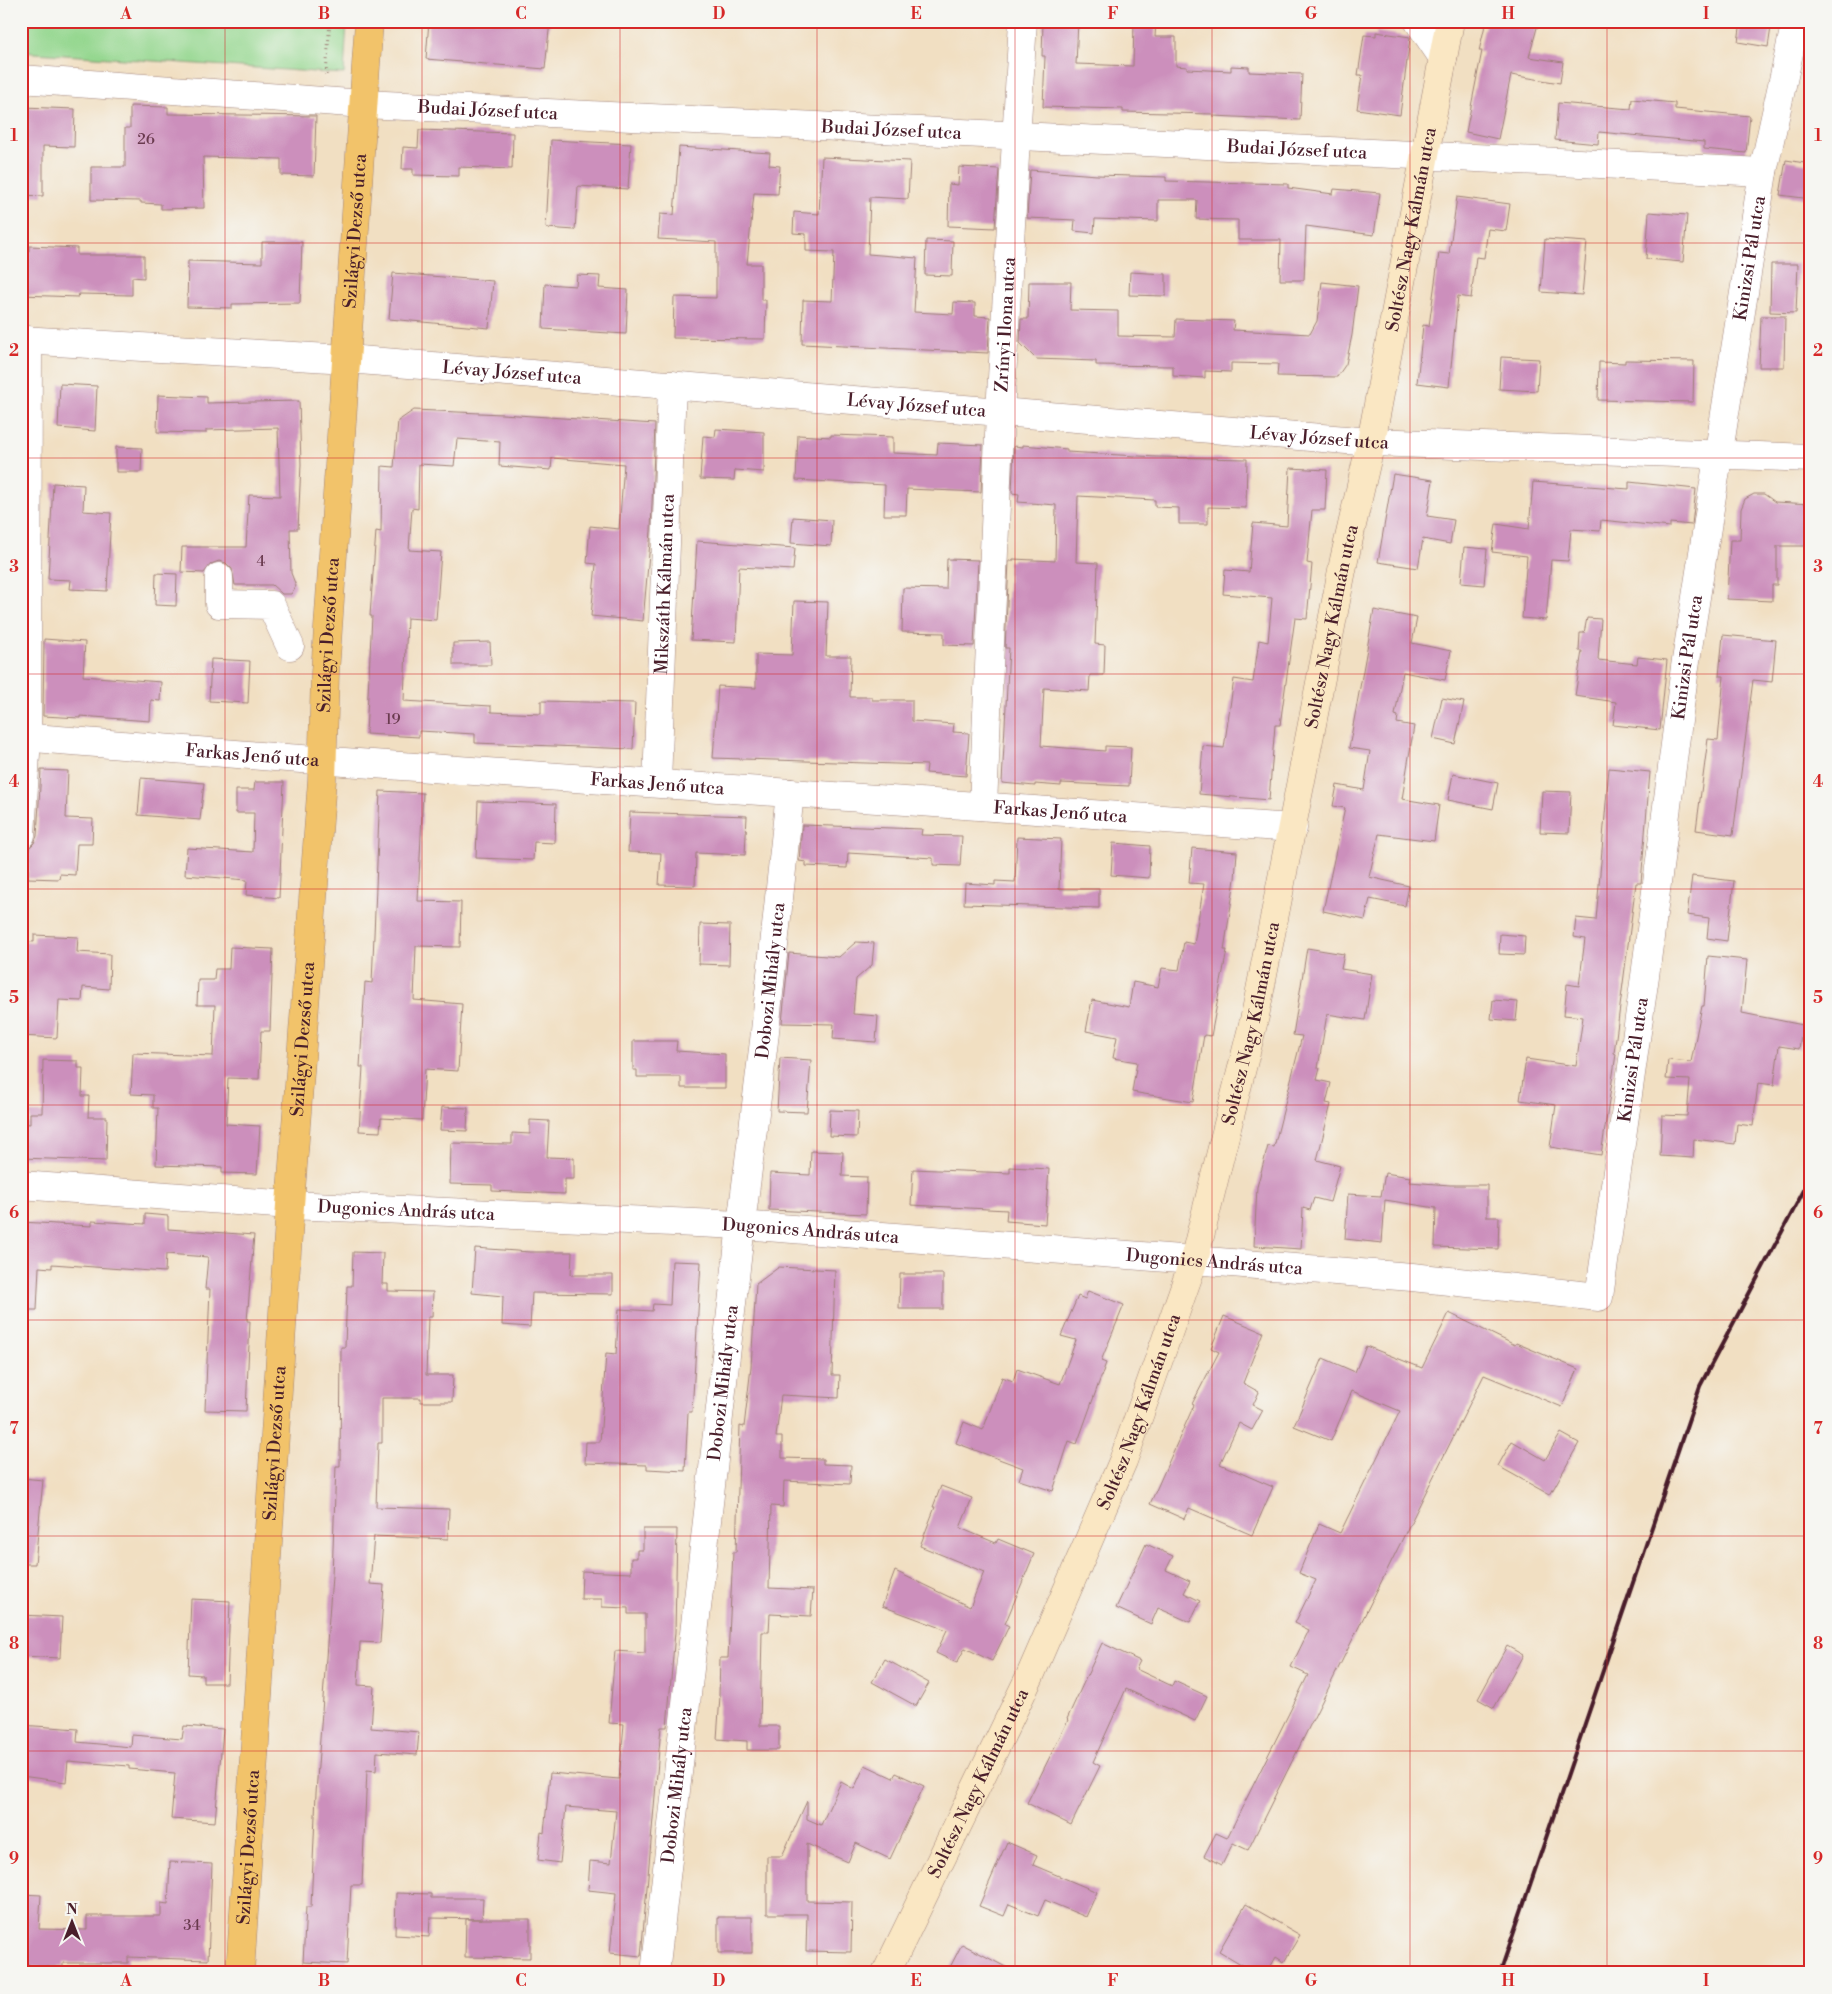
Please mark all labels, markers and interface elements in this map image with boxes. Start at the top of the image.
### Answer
text: A [119,4,132,24]
text: B [318,4,330,24]
text: C [515,4,527,24]
text: D [713,4,726,24]
text: E [910,4,922,24]
text: F [1107,4,1119,24]
text: G [1305,4,1318,24]
text: H [1501,4,1515,24]
text: I [1703,4,1709,24]
street label: Budai József utca [416,95,559,125]
street label: Budai József utca [820,115,963,145]
street label: Soltész Nagy Kálmán utca [1380,124,1442,334]
text: 1 [10,126,18,146]
text: 1 [1814,126,1822,146]
house number: 26 [137,130,155,149]
street label: Budai József utca [1225,134,1368,164]
street label: Szilágyi Dezső utca [338,152,372,309]
street label: Kinizsi Pál utca [1728,193,1771,322]
street label: Zrínyi Ilona utca [990,255,1021,393]
text: 2 [9,341,19,361]
text: 2 [1813,341,1823,361]
street label: Lévay József utca [441,355,583,390]
street label: Lévay József utca [846,388,988,422]
street label: Lévay József utca [1249,421,1390,454]
street label: Mikszáth Kálmán utca [650,492,679,675]
street label: Soltész Nagy Kálmán utca [1300,521,1363,730]
house number: 4 [257,552,266,571]
street label: Szilágyi Dezső utca [312,556,344,713]
text: 3 [9,557,19,577]
text: 3 [1813,557,1823,577]
street label: Kinizsi Pál utca [1667,592,1708,721]
house number: 19 [385,710,401,729]
street label: Farkas Jenő utca [185,739,321,772]
street label: Farkas Jenő utca [590,768,726,800]
text: 4 [9,772,20,792]
text: 4 [1813,772,1824,792]
street label: Farkas Jenő utca [993,796,1129,828]
street label: Dobozi Mihály utca [750,901,790,1060]
street label: Soltész Nagy Kálmán utca [1217,919,1285,1127]
street label: Szilágyi Dezső utca [285,960,320,1117]
text: 5 [9,988,19,1008]
text: 5 [1813,988,1823,1008]
street label: Kinizsi Pál utca [1613,995,1653,1124]
street label: Dugonics András utca [317,1195,496,1226]
text: 6 [9,1203,19,1223]
text: 6 [1813,1203,1823,1223]
street label: Dugonics András utca [722,1213,901,1249]
street label: Dugonics András utca [1125,1243,1305,1280]
street label: Dobozi Mihály utca [702,1303,743,1462]
street label: Soltész Nagy Kálmán utca [1092,1310,1186,1513]
street label: Szilágyi Dezső utca [258,1364,291,1521]
text: 7 [9,1419,19,1439]
text: 7 [1813,1419,1823,1439]
text: 8 [9,1634,19,1654]
text: 8 [1813,1634,1823,1654]
street label: Soltész Nagy Kálmán utca [922,1684,1034,1882]
street label: Dobozi Mihály utca [656,1705,697,1865]
street label: Szilágyi Dezső utca [232,1768,265,1925]
text: 9 [9,1849,19,1869]
text: 9 [1813,1849,1823,1869]
north arrow [48,1896,98,1946]
text: N [66,1901,78,1919]
house number: 34 [183,1916,201,1935]
text: A [119,1971,132,1991]
text: B [318,1971,330,1991]
text: C [515,1971,527,1991]
text: D [713,1971,726,1991]
text: E [910,1971,922,1991]
text: F [1107,1971,1119,1991]
text: G [1305,1971,1318,1991]
text: H [1501,1971,1515,1991]
text: I [1703,1971,1709,1991]

